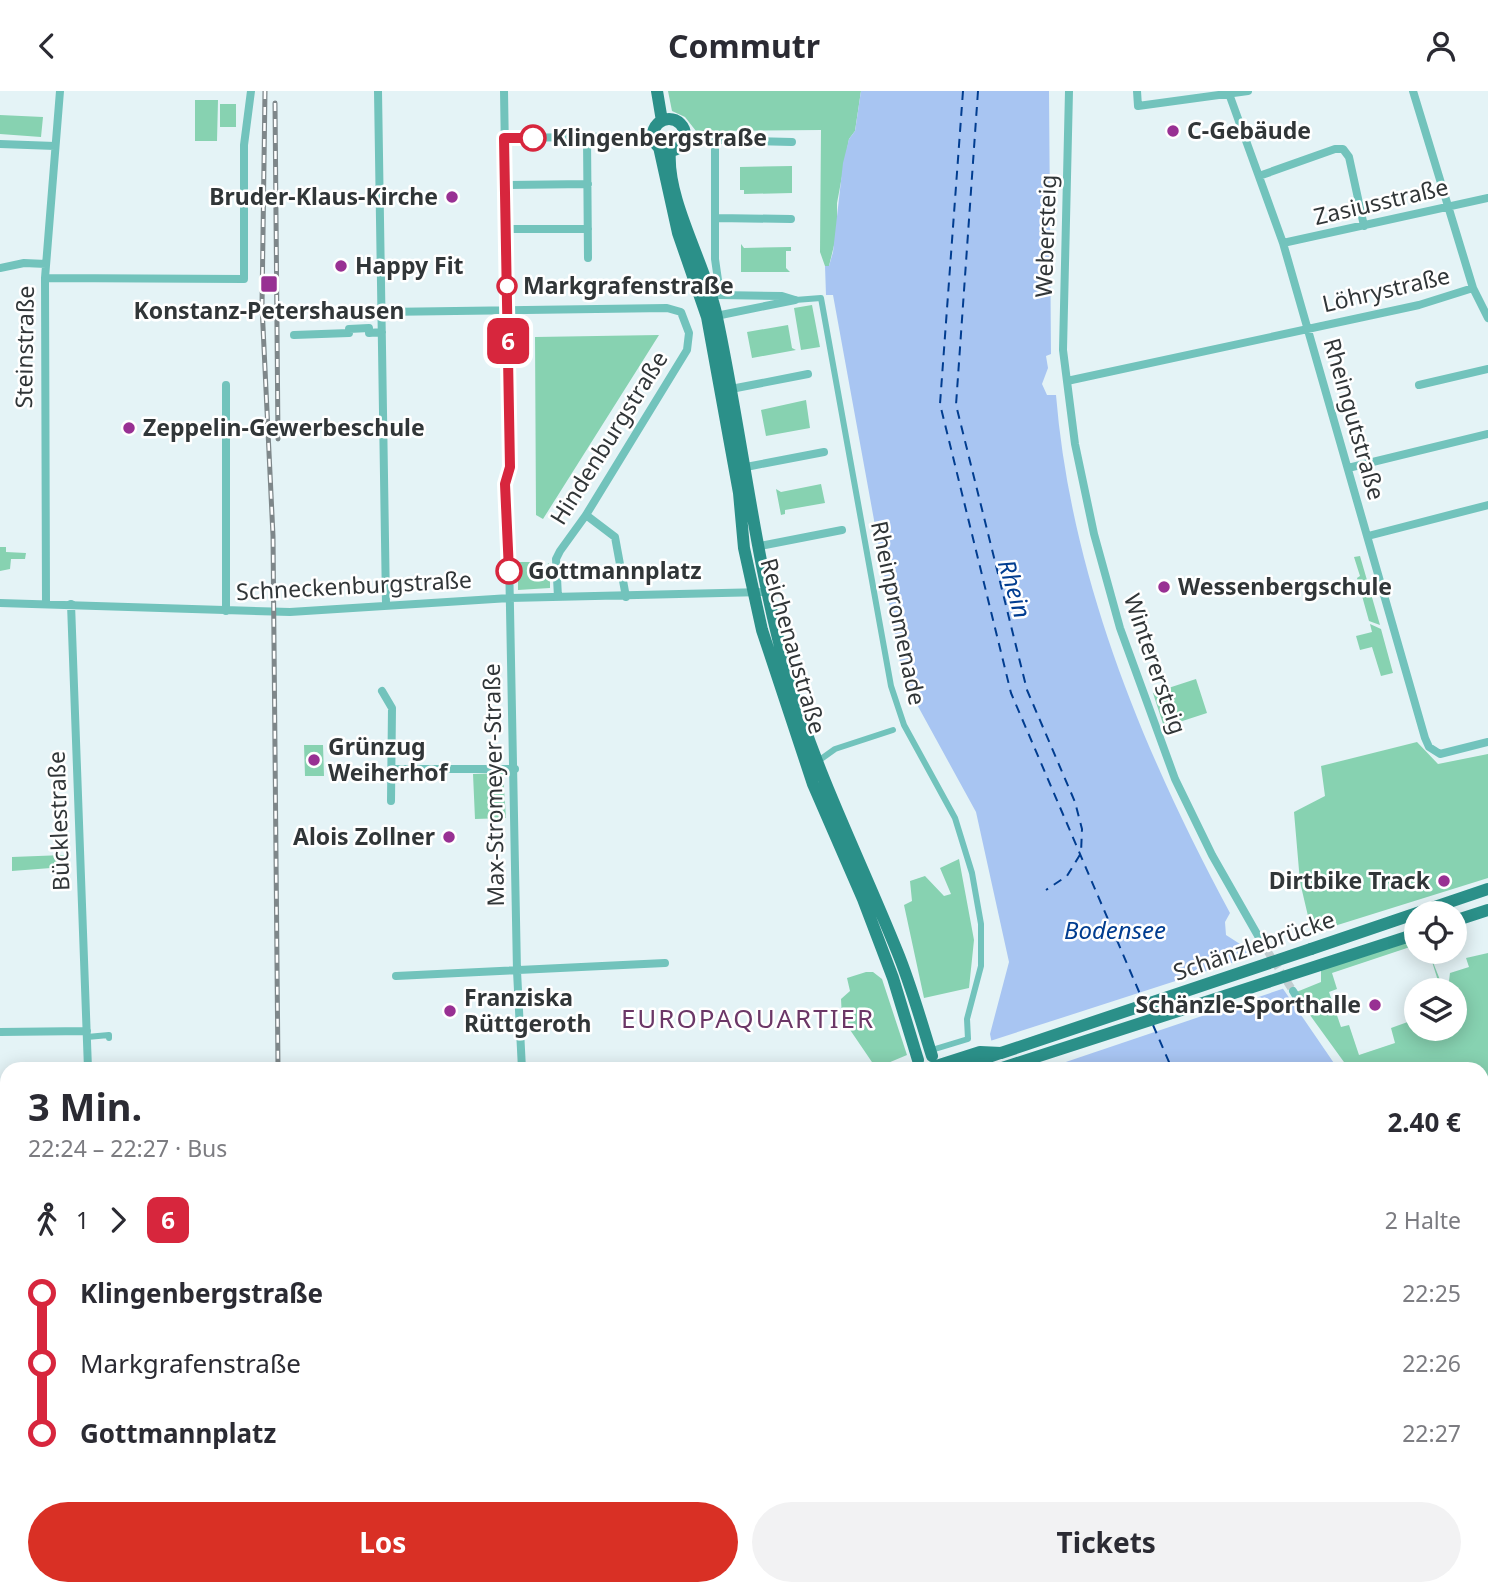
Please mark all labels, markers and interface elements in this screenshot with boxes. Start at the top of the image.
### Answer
text: Commutr [668,24,820,67]
icon: back [28,27,66,65]
icon: person [1422,27,1460,65]
place label: C-Gebäude [1187,114,1311,146]
place label: Klingenbergstraße [552,121,767,153]
marker: C-Gebäude [1165,123,1181,139]
marker: Klingenbergstraße [520,125,546,151]
street label: Zasiusstraße [1310,170,1451,232]
street label: Webersteig [1027,174,1063,298]
place label: Bruder-Klaus-Kirche [209,180,438,212]
marker: Bruder-Klaus-Kirche [444,189,460,205]
place label: Happy Fit [355,249,464,281]
marker: Happy Fit [333,258,349,274]
street label: Löhrystraße [1319,259,1453,319]
place label: Markgrafenstraße [523,269,734,301]
marker: Konstanz-Petershausen [259,274,279,294]
marker: Markgrafenstraße [497,276,517,296]
street label: Steinstraße [7,285,41,409]
place label: Konstanz-Petershausen [133,294,405,326]
line badge: 6 [485,318,531,364]
text: 6 [501,324,515,357]
street label: Rheingutstraße [1317,334,1393,503]
street label: Hindenburgstraße [542,345,674,530]
place label: Zeppelin-Gewerbeschule [143,411,425,443]
marker: Zeppelin-Gewerbeschule [121,420,137,436]
street label: Rheinpromenade [864,518,934,708]
place label: Gottmannplatz [528,554,702,586]
street label: Reichenaustraße [754,554,834,737]
water label: Rhein [991,555,1040,622]
marker: Gottmannplatz [496,558,522,584]
street label: Schneckenburgstraße [235,563,473,607]
place label: Wessenbergschule [1178,570,1392,602]
marker: Wessenbergschule [1156,579,1172,595]
street label: Winterersteig [1117,589,1195,738]
street label: Max-Stromeyer-Straße [475,663,511,907]
place label: Grünzug Weiherhof [328,730,449,788]
street label: Bücklestraße [40,750,76,892]
marker: Grünzug Weiherhof [306,752,322,768]
place label: Alois Zollner [293,820,435,852]
marker: Alois Zollner [441,829,457,845]
place label: Dirtbike Track [1269,864,1431,896]
marker: Dirtbike Track [1436,873,1452,889]
map controls [1404,901,1467,1041]
button: locate [1404,901,1467,964]
street label: Schänzlebrücke [1169,902,1339,988]
water label: Bodensee [1064,913,1166,946]
button: layers [1404,978,1467,1041]
place label: Franziska Rüttgeroth [464,981,591,1039]
place label: Schänzle-Sporthalle [1135,988,1361,1020]
marker: Schänzle-Sporthalle [1367,997,1383,1013]
district label: EUROPAQUARTIER [621,1000,875,1036]
marker: Franziska Rüttgeroth [442,1003,458,1019]
text: 3 Min. [28,1080,142,1132]
text: 2.40 € [1387,1104,1461,1140]
text: 22:24 – 22:27 · Bus [28,1132,227,1164]
icon: walk [28,1201,66,1239]
icon: forward [99,1201,137,1239]
text: 6 [161,1203,175,1236]
text: 1 [76,1204,89,1236]
text: 2 Halte [1385,1204,1461,1236]
text: Klingenbergstraße [80,1275,323,1311]
text: 22:25 [1402,1277,1461,1309]
text: Markgrafenstraße [80,1345,301,1381]
text: 22:26 [1402,1347,1461,1379]
text: Gottmannplatz [80,1415,276,1451]
text: 22:27 [1402,1417,1461,1449]
button: Los [28,1502,738,1582]
button: Tickets [752,1502,1461,1582]

